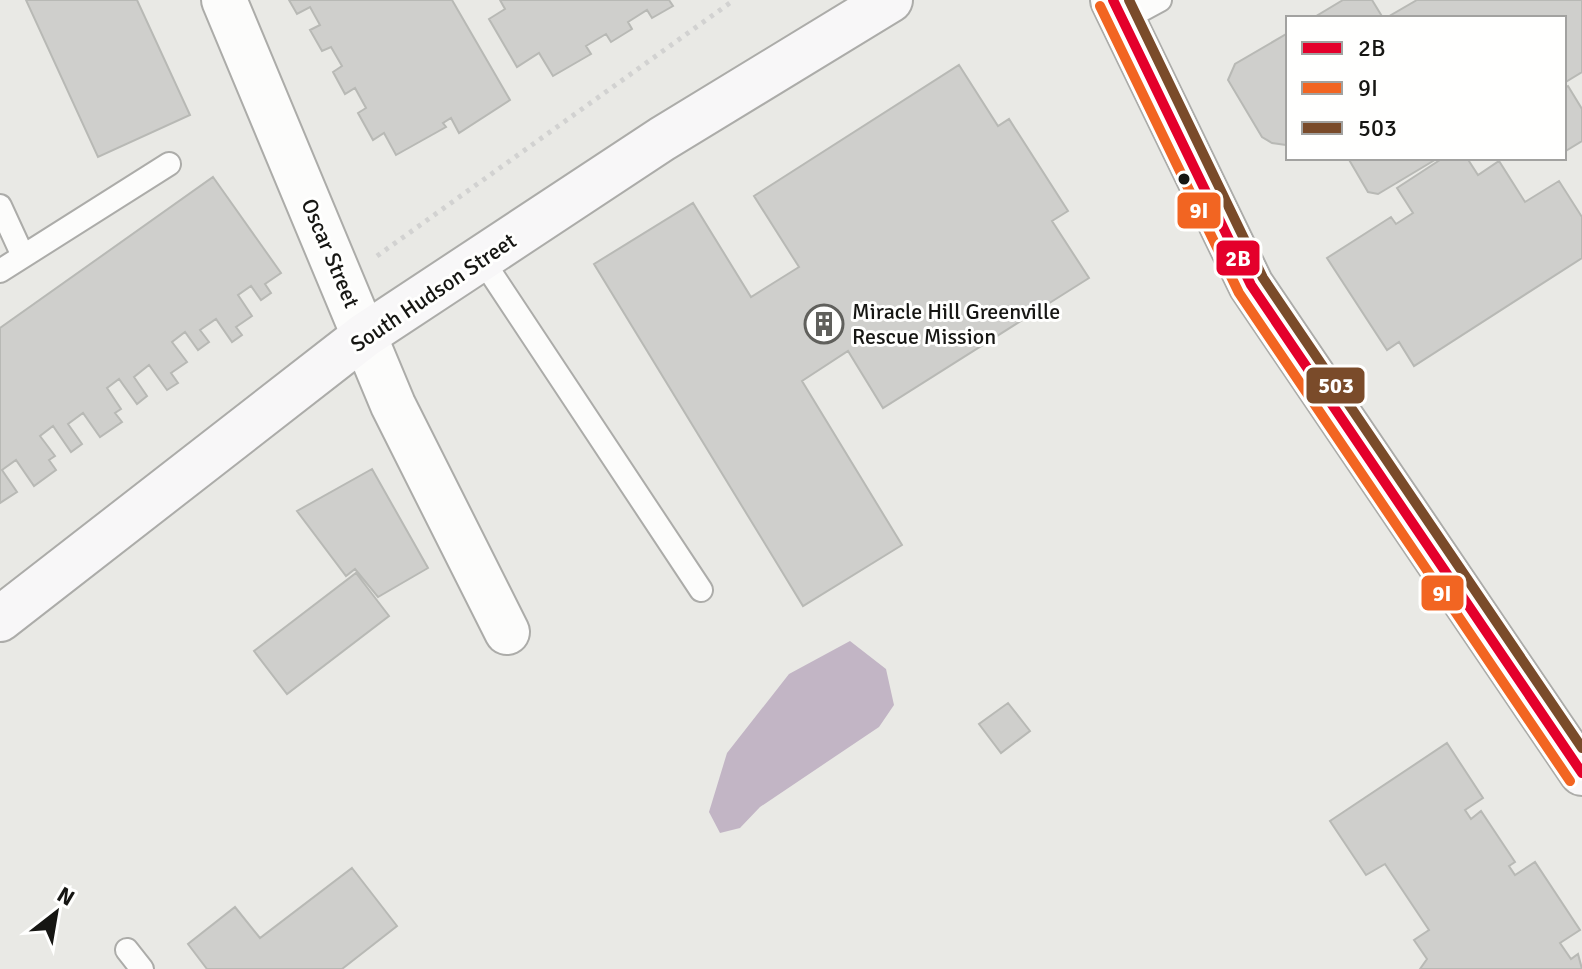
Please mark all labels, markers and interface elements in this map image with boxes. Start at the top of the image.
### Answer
legend [1286,16,1566,160]
text: 2B [1358,33,1385,63]
text: 9I [1358,73,1378,103]
text: 503 [1358,113,1397,143]
unlabelled marker [1176,171,1192,187]
line badge: 9I [1176,191,1222,230]
street label: Oscar Street [295,195,366,312]
text: 9I [1190,197,1208,224]
street label: South Hudson Street [345,227,521,358]
line badge: 2B [1215,239,1261,277]
text: 2B [1225,245,1251,272]
place label: Miracle Hill Greenville Rescue Mission [852,298,1060,350]
building icon: Miracle Hill Greenville Rescue Mission [803,303,845,345]
line badge: 503 [1305,366,1366,405]
text: 503 [1318,372,1354,399]
line badge: 9I [1420,574,1465,612]
text: 9I [1433,580,1451,607]
north arrow [16,873,96,953]
text: N [53,881,80,912]

